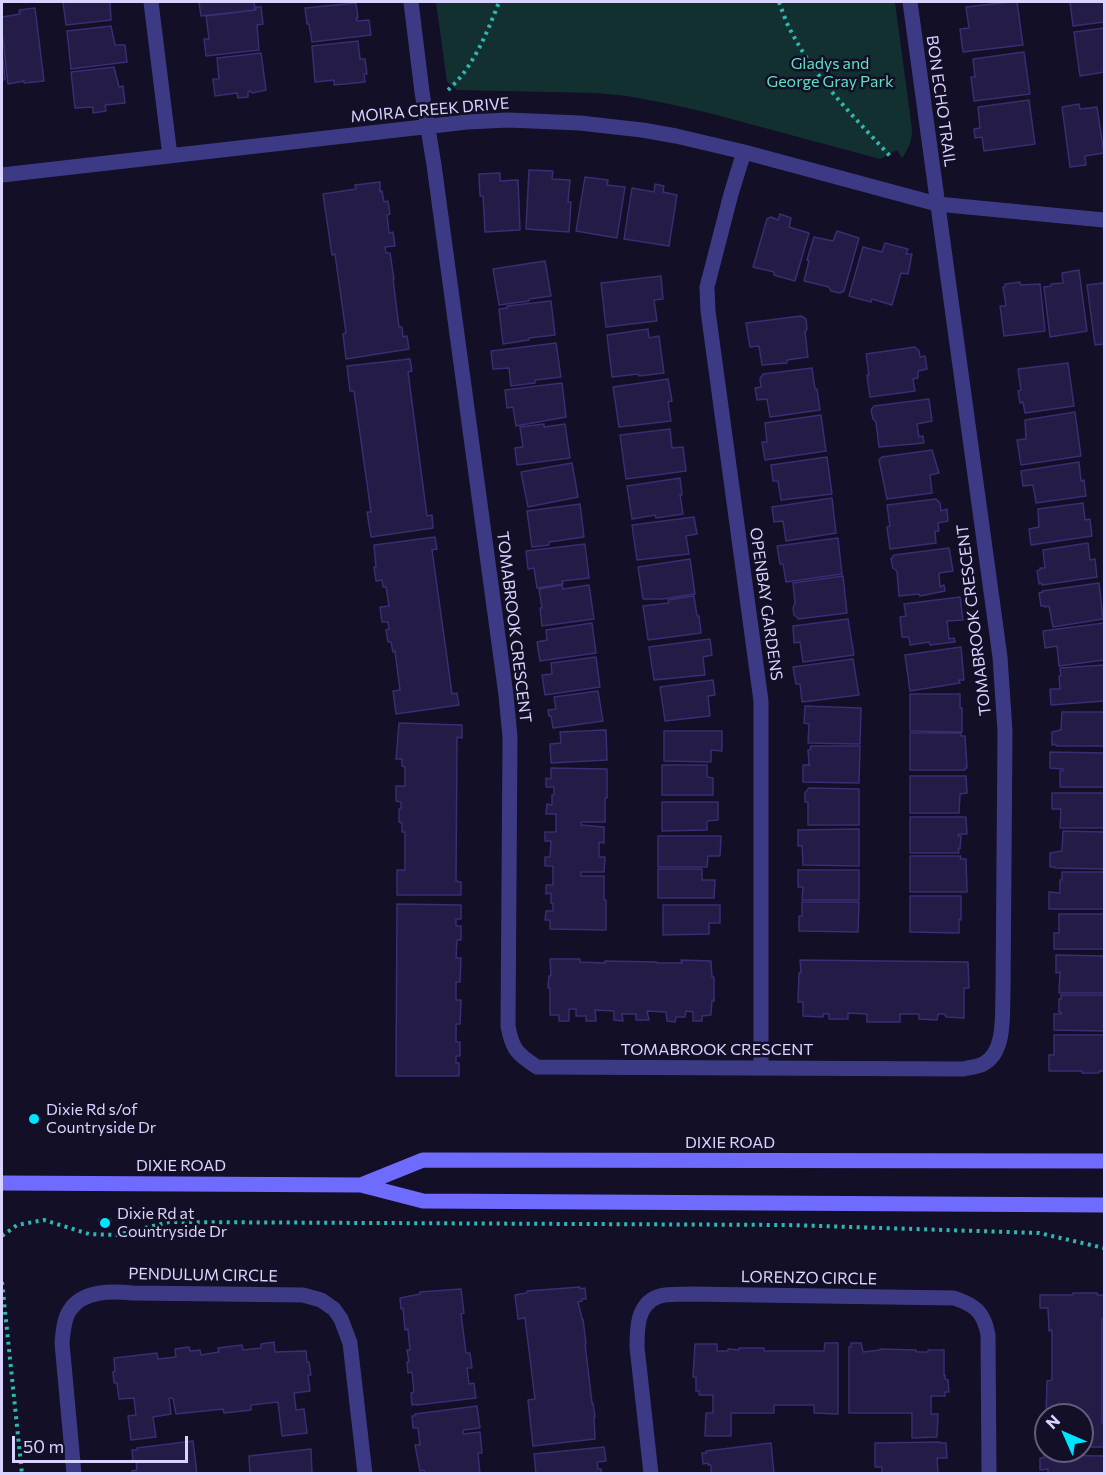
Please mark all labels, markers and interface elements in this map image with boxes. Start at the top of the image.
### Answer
street label: BON ECHO TRAIL [922,34,960,168]
park label: Gladys and George Gray Park [766,54,894,92]
street label: MOIRA CREEK DRIVE [350,93,510,127]
street label: TOMABROOK CRESCENT [953,523,995,717]
street label: OPENBAY GARDENS [746,526,786,682]
street label: TOMABROOK CRESCENT [493,530,535,724]
street label: TOMABROOK CRESCENT [621,1040,813,1060]
place label: Dixie Rd s/of Countryside Dr [46,1100,156,1138]
marker: Dixie Rd s/of Countryside Dr [27,1112,41,1126]
street label: DIXIE ROAD [685,1133,775,1153]
street label: DIXIE ROAD [136,1156,226,1176]
place label: Dixie Rd at Countryside Dr [117,1204,227,1242]
marker: Dixie Rd at Countryside Dr [98,1216,112,1230]
street label: PENDULUM CIRCLE [128,1264,278,1286]
street label: LORENZO CIRCLE [741,1267,877,1289]
north arrow [1034,1403,1094,1463]
text: N [1041,1410,1063,1432]
scale bar [15,1424,190,1462]
text: 50 m [23,1435,64,1457]

